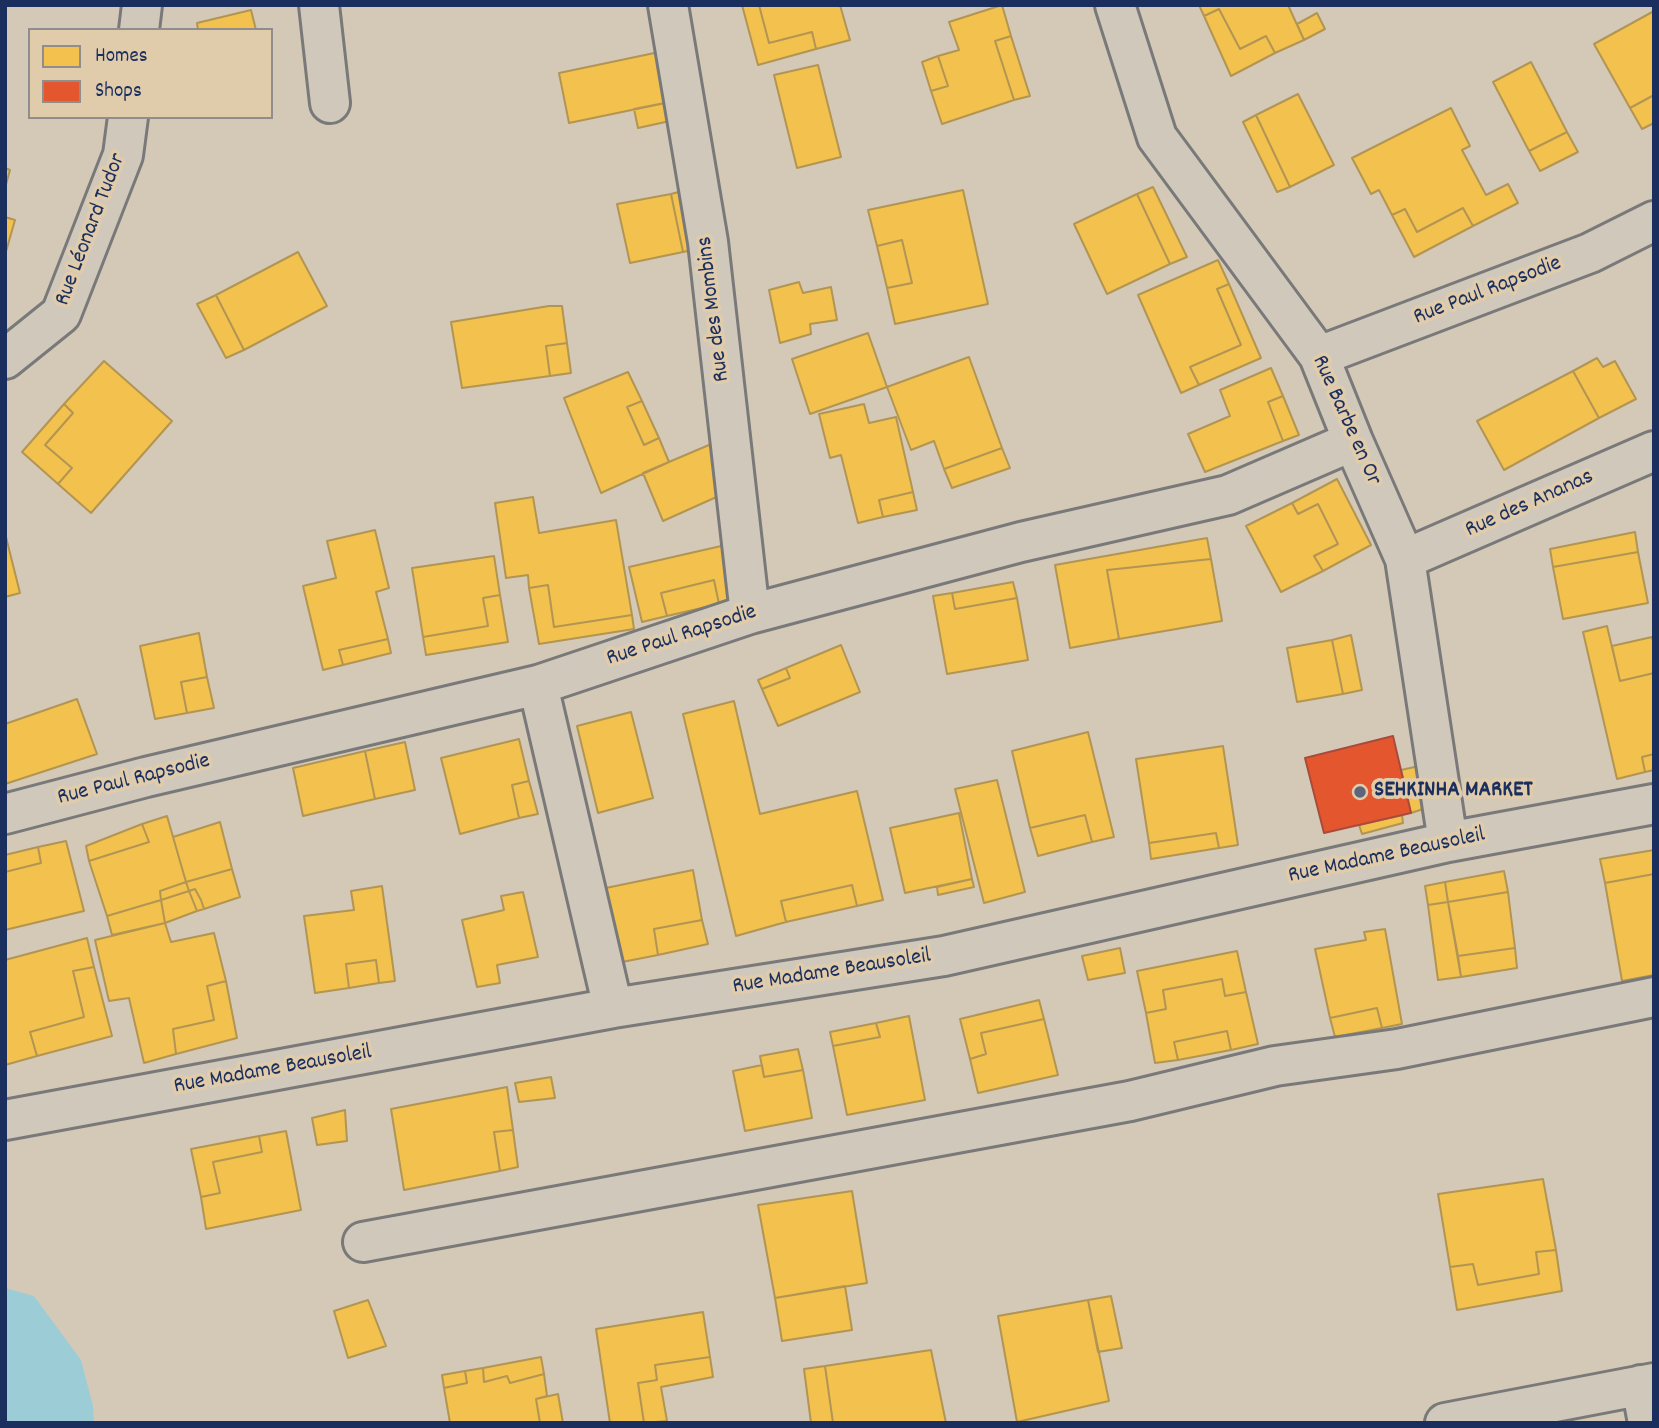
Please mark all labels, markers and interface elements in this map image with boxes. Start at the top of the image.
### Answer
legend [28,28,273,119]
text: Homes [95,42,148,72]
text: Shops [95,77,142,107]
street label: Rue Léonard Tudor [50,150,134,310]
street label: Rue des Mombins [692,235,738,383]
street label: Rue Paul Rapsodie [1410,251,1566,333]
street label: Rue Barbe en Or [1304,352,1386,490]
street label: Rue des Ananas [1462,464,1598,546]
street label: Rue Paul Rapsodie [604,600,760,674]
street label: Rue Paul Rapsodie [55,749,213,813]
place label: SEHKINHA MARKET [1374,778,1533,806]
marker: SEHKINHA MARKET [1352,784,1368,800]
street label: Rue Madame Beausoleil [1286,823,1488,891]
street label: Rue Madame Beausoleil [731,944,933,1002]
street label: Rue Madame Beausoleil [172,1040,374,1102]

